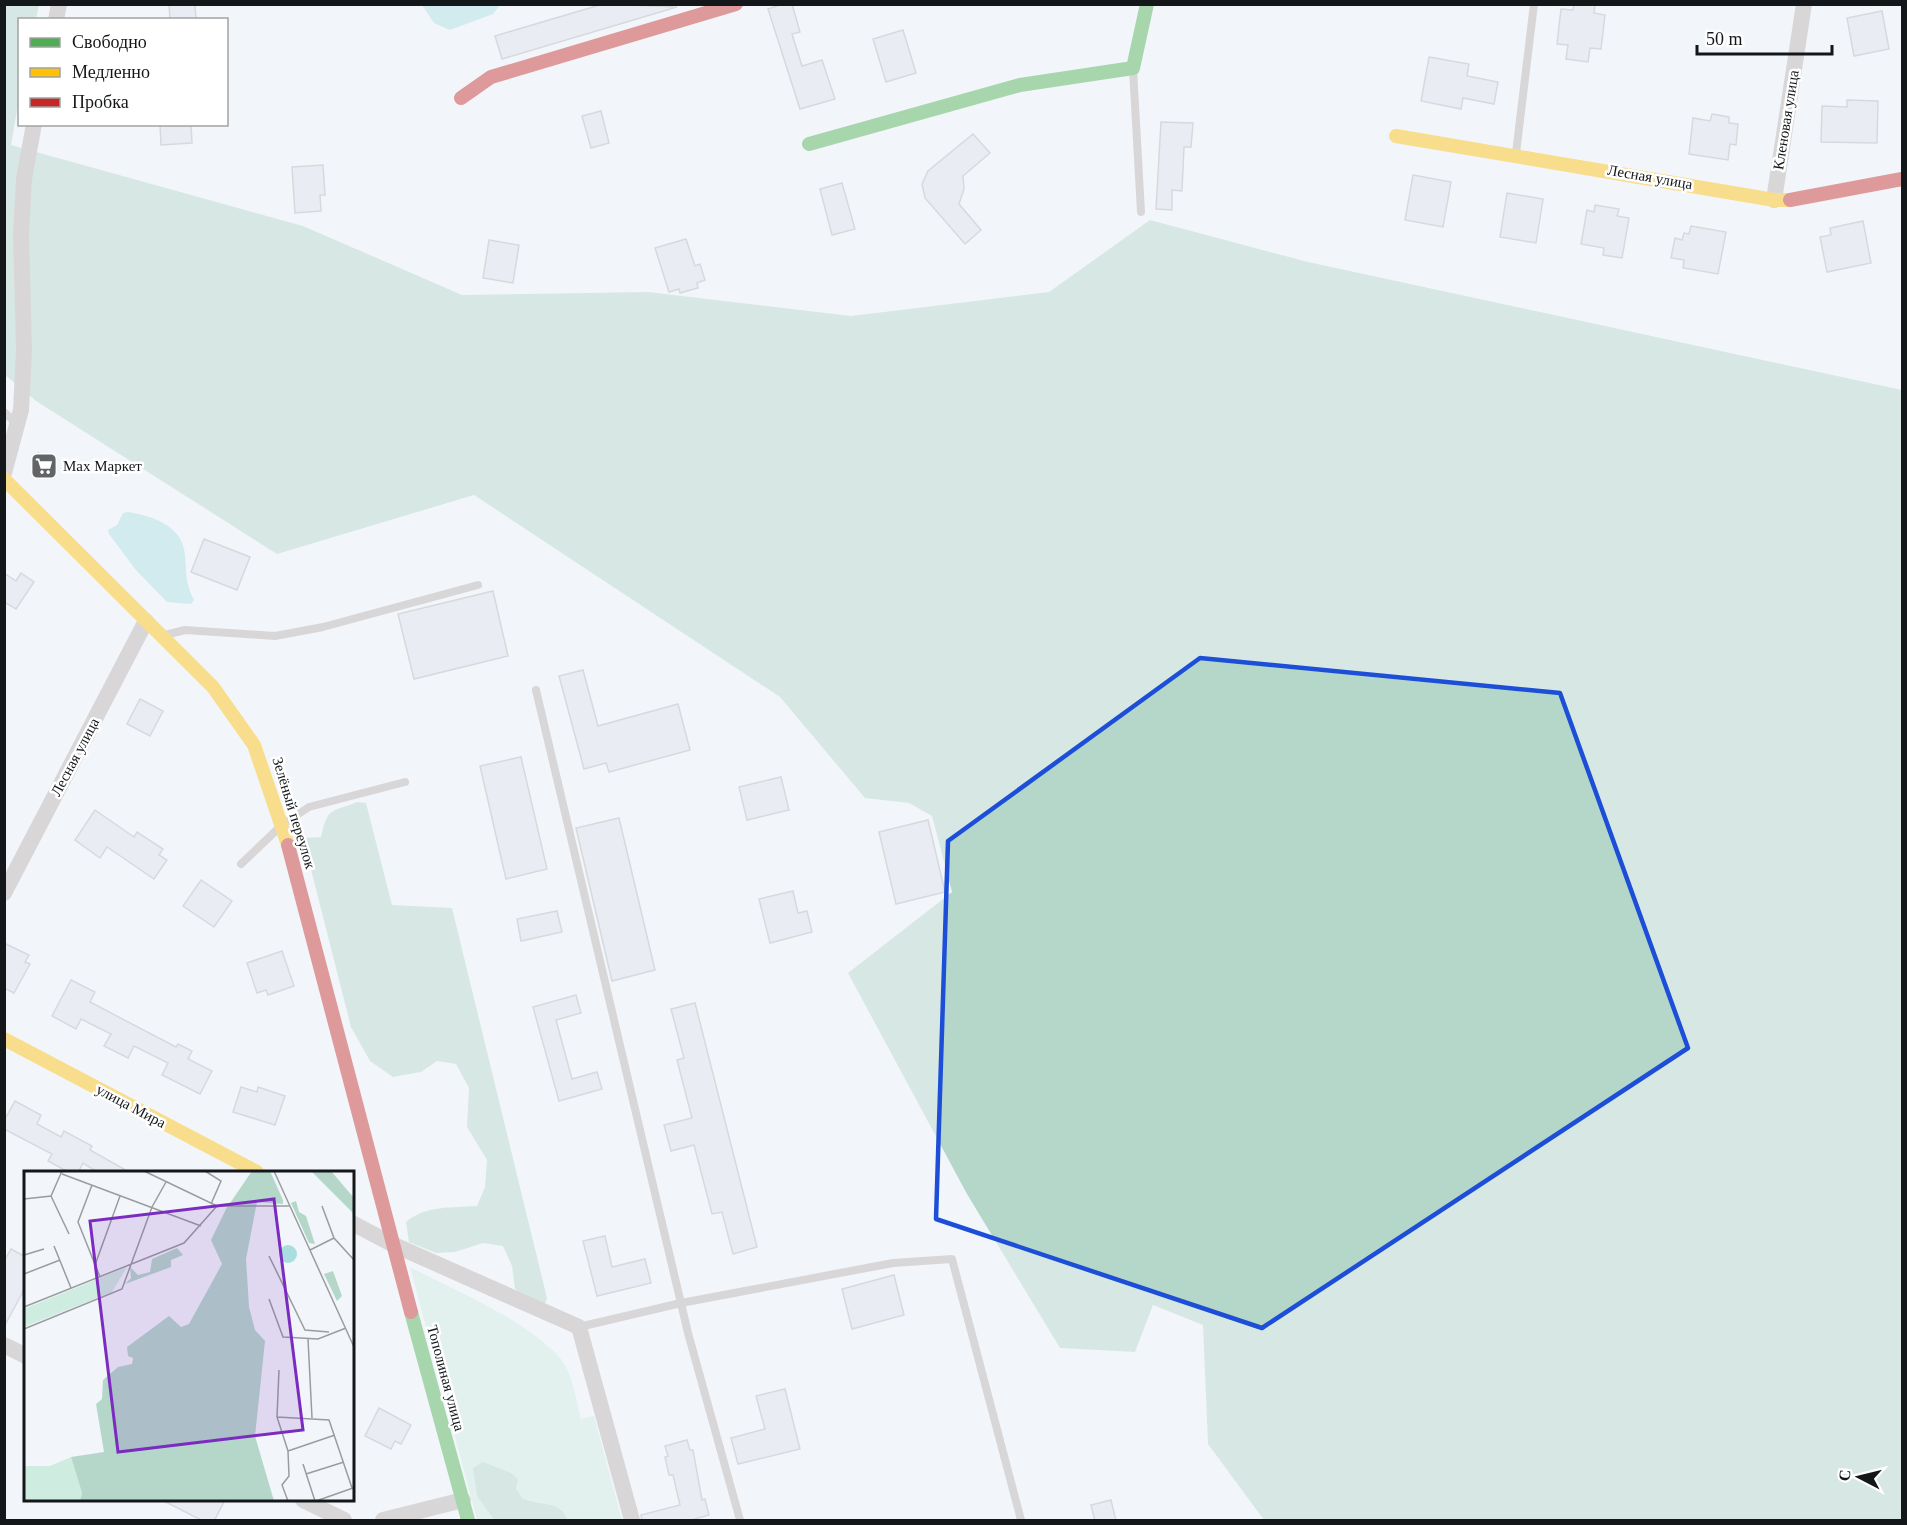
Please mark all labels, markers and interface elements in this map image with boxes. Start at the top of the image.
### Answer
legend [18,18,228,126]
scale bar [1697,18,1832,56]
text: 50 m [1706,29,1743,49]
text: Свободно [72,32,147,52]
text: Медленно [72,62,150,82]
street label: Кленовая улица [1770,69,1802,171]
text: Пробка [72,92,129,112]
street label: Лесная улица [1606,162,1694,192]
supermarket icon: Мах Маркет [29,451,59,481]
place label: Мах Маркет [63,458,142,474]
street label: Лесная улица [48,715,102,799]
street label: Зелёный переулок [269,755,319,871]
street label: улица Мира [94,1081,169,1131]
inset map [24,1171,354,1501]
street label: Тополиная улица [424,1323,468,1433]
north arrow [1829,1447,1889,1507]
text: С [1835,1468,1854,1482]

